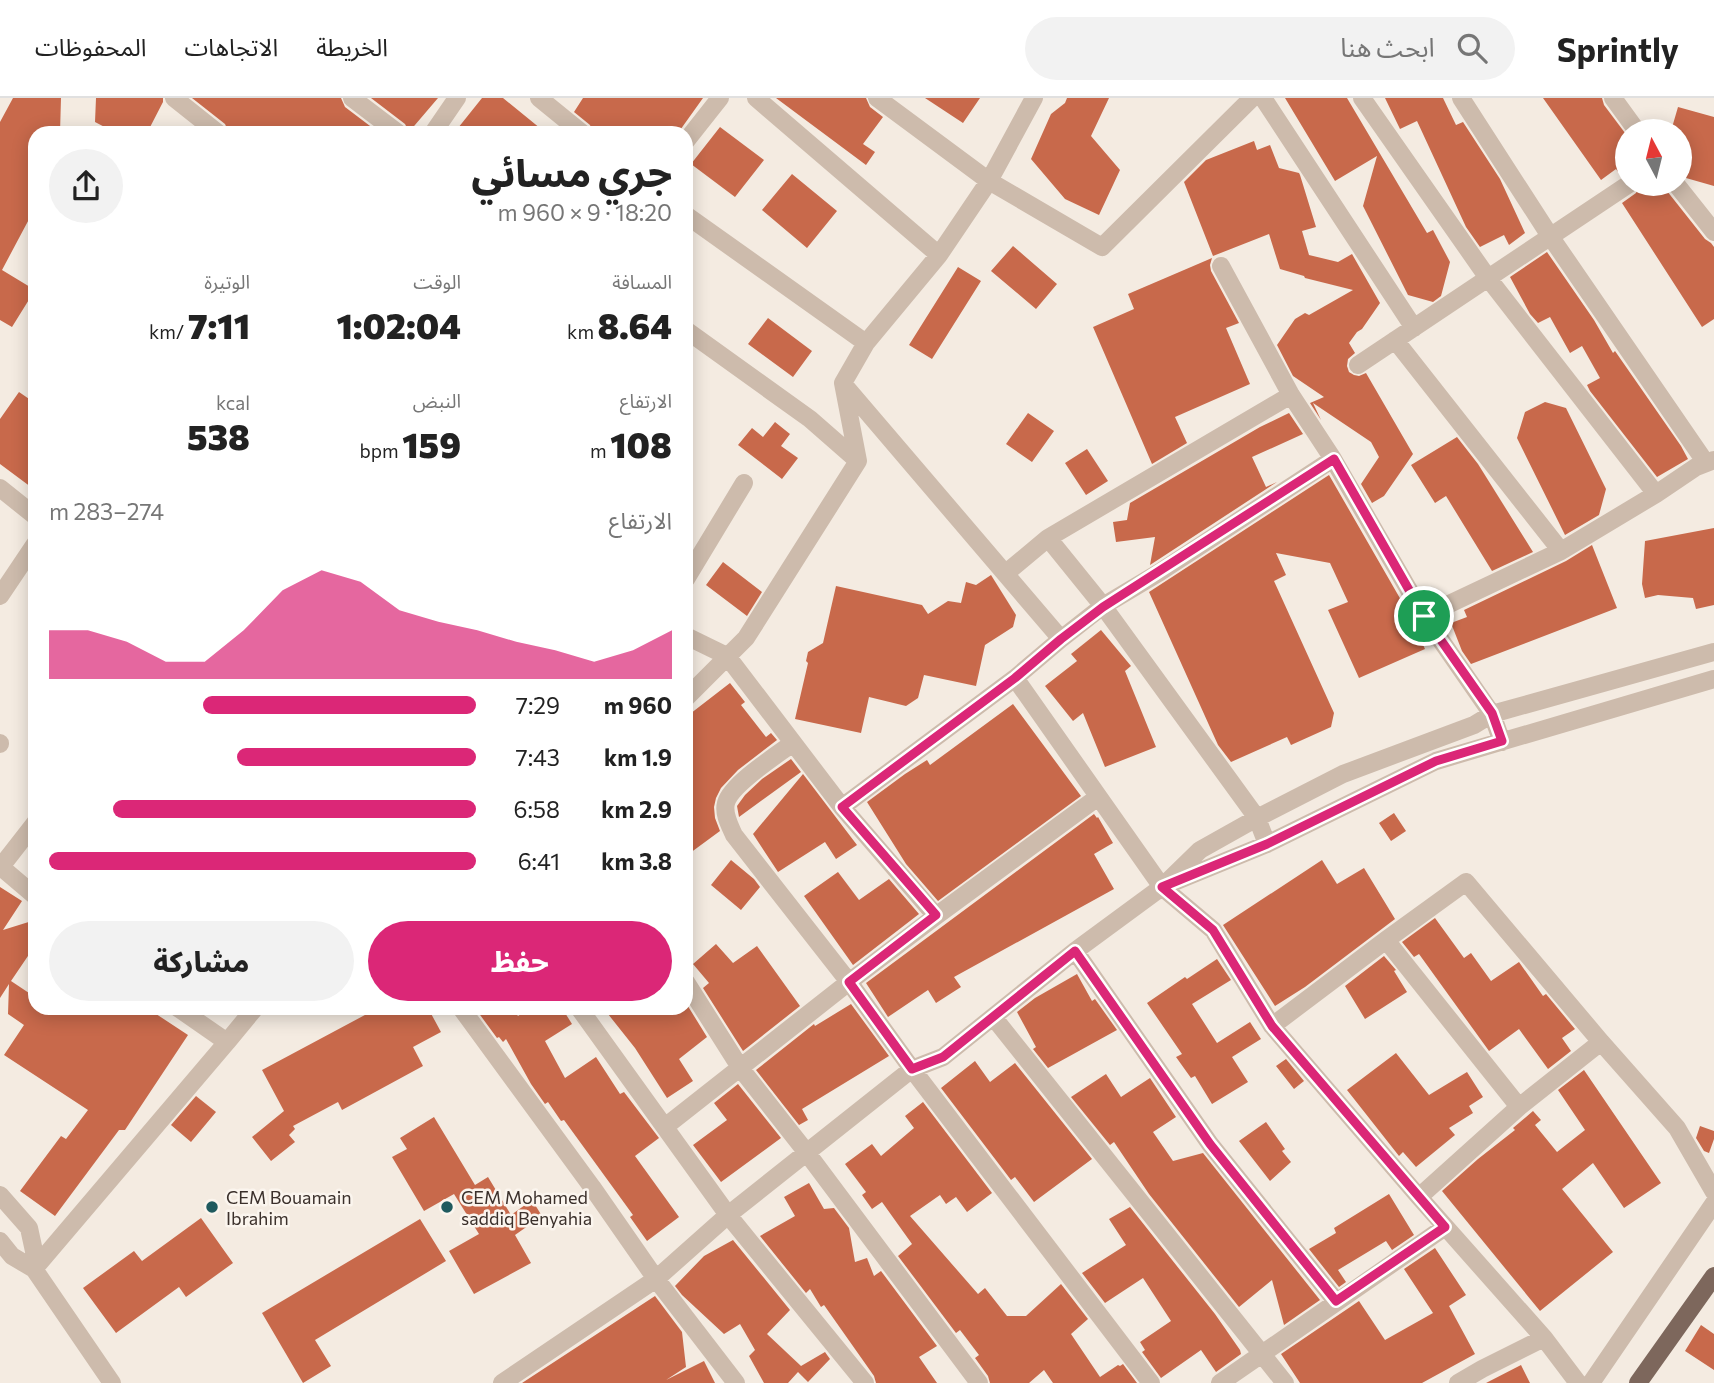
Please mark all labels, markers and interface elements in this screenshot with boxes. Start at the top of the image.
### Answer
search box [1025,17,1515,80]
text: Sprintly [1557,28,1679,69]
icon: search [1453,29,1491,67]
text: ابحث هنا [1340,31,1435,62]
text: المحفوظات [35,32,146,61]
text: الاتجاهات [184,32,278,61]
text: الخريطة [316,32,388,61]
north arrow [1615,119,1692,196]
map controls [1615,119,1692,196]
text: جري مسائي [472,148,672,195]
button: share [49,149,123,223]
text: 18:20 · 9 × 960 m [498,198,672,226]
text: الوتيرة [204,270,250,293]
text: الوقت [413,270,461,293]
text: المسافة [612,270,672,293]
text: 7:11 [188,303,250,346]
text: 1:02:04 [336,303,461,346]
text: 8.64 [598,303,672,346]
text: /km [149,320,188,343]
text: km [567,320,598,343]
text: النبض [413,389,461,412]
text: الارتفاع [620,389,672,412]
text: kcal [216,391,250,414]
text: 538 [187,414,250,457]
text: 159 [402,422,461,465]
text: 108 [610,422,672,465]
text: bpm [360,439,402,462]
text: m [590,439,610,462]
text: 274–283 m [49,497,164,525]
text: الارتفاع [609,506,672,534]
pin [1394,586,1454,646]
icon: arrive [1405,597,1443,635]
text: 7:29 [516,691,560,719]
text: 960 m [604,691,672,719]
text: 7:43 [516,743,560,771]
text: 1.9 km [604,743,672,771]
text: 6:58 [513,795,560,823]
text: 2.9 km [601,795,672,823]
text: 6:41 [518,847,560,875]
text: 3.8 km [601,847,672,875]
button: مشاركة [49,921,354,1001]
button: حفظ [368,921,672,1001]
place label: CEM Bouamain Ibrahim [226,1186,352,1229]
place label: CEM Mohamed saddiq Benyahia [461,1186,592,1229]
marker: CEM Bouamain Ibrahim [204,1199,220,1215]
marker: CEM Mohamed saddiq Benyahia [439,1199,455,1215]

